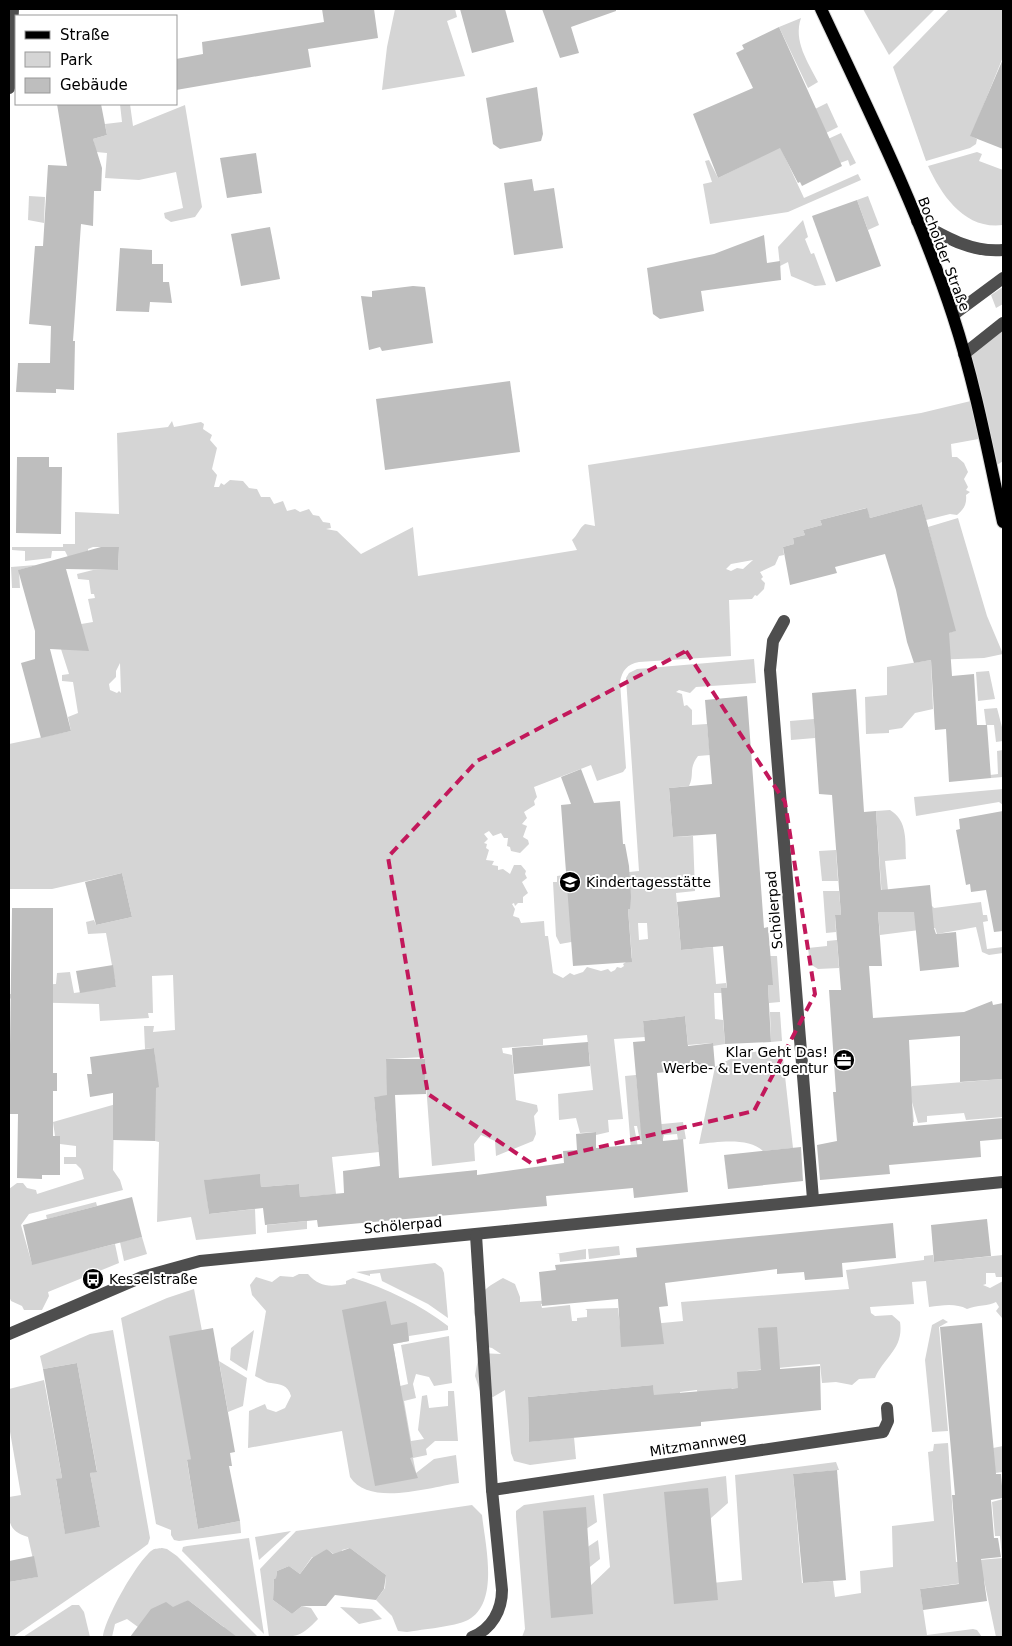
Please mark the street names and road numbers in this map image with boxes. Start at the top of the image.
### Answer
street label: Bocholder Straße [915,195,973,313]
street label: Schölerpad [763,870,785,950]
street label: Schölerpad [363,1214,443,1236]
street label: Mitzmannweg [648,1428,748,1460]

